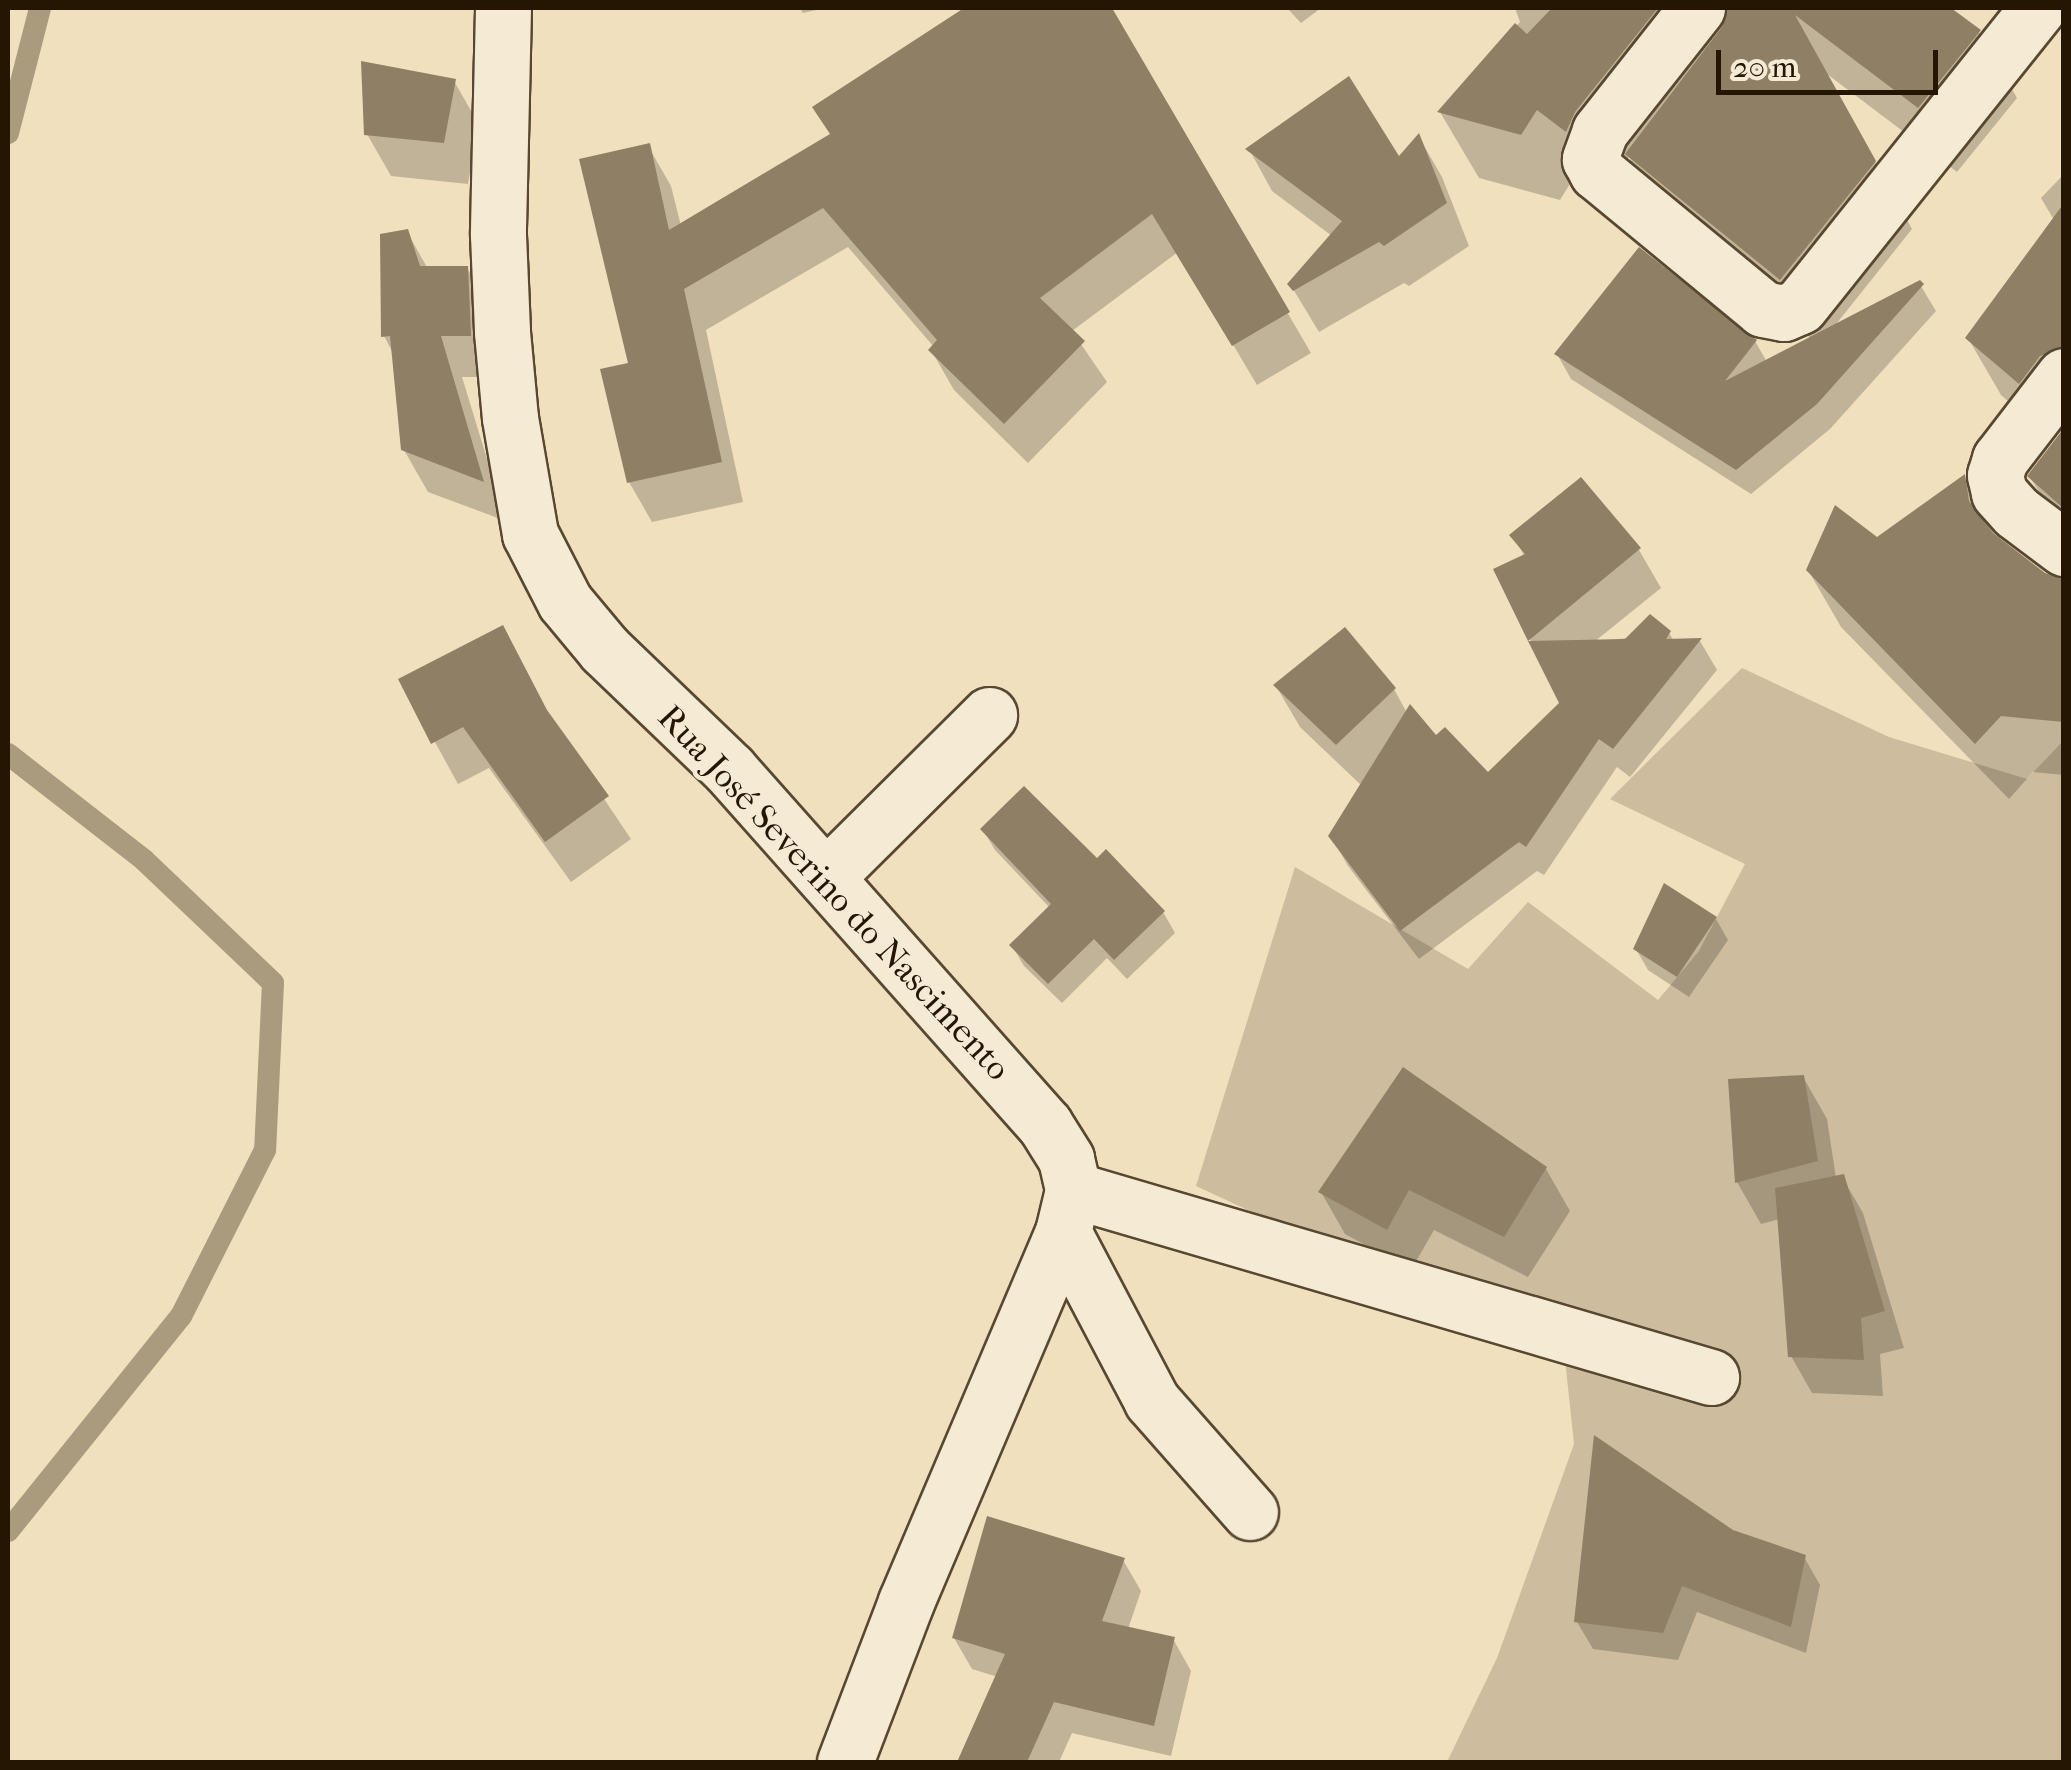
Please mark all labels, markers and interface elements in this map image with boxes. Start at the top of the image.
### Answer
scale bar [1721,30,1944,92]
text: 20 m [1733,50,1796,85]
street label: Rua José Severino do Nascimento [649,697,1019,1089]

